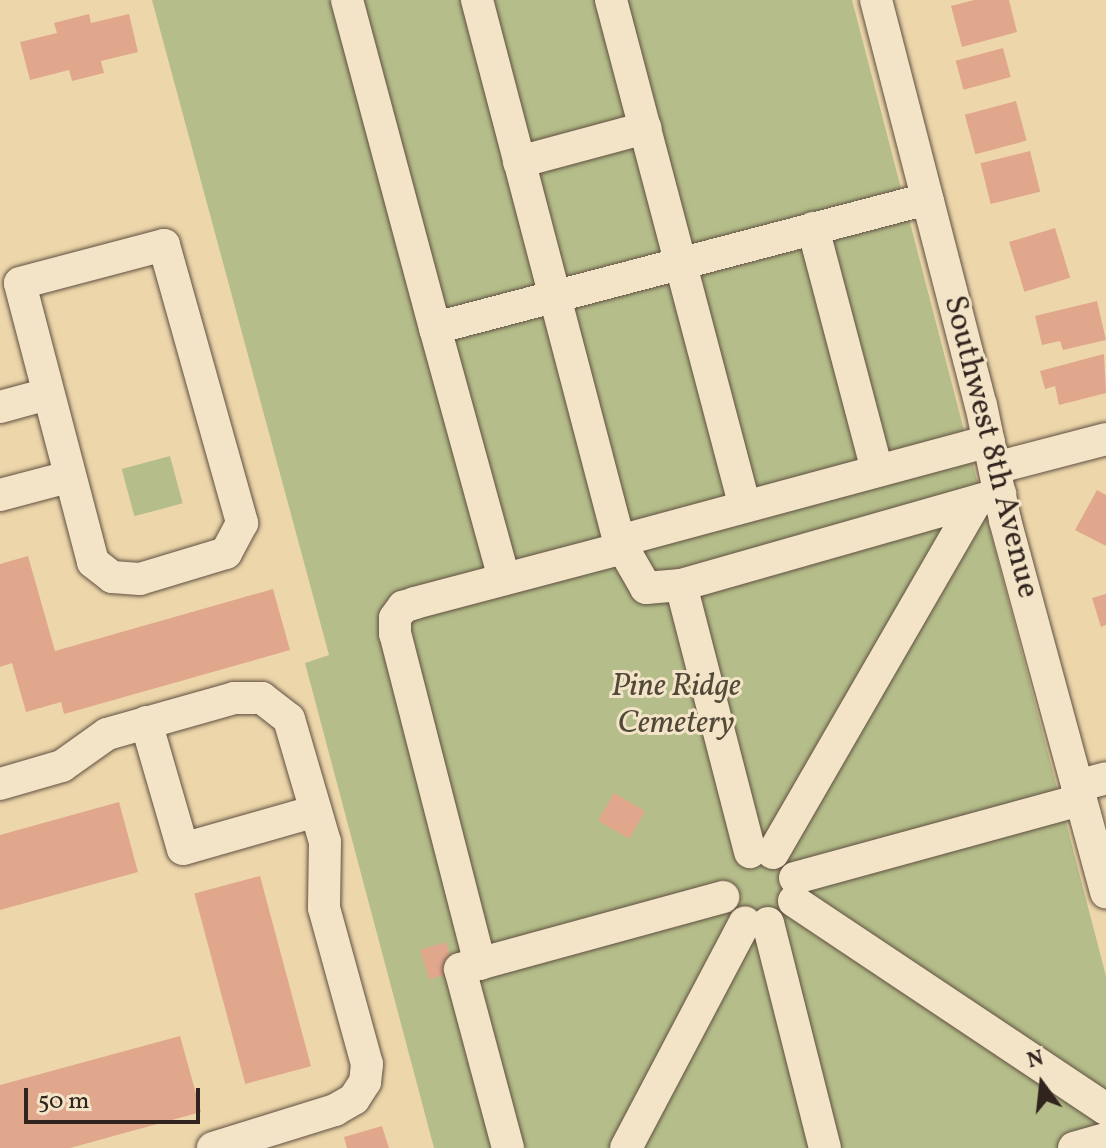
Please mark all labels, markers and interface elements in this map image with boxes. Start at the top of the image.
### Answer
street label: Southwest 8th Avenue [934,292,1046,602]
park label: Pine Ridge Cemetery [611,669,741,744]
text: N [1024,1043,1047,1077]
north arrow [1002,1044,1082,1124]
scale bar [28,1072,204,1122]
text: 50 m [38,1085,90,1119]

